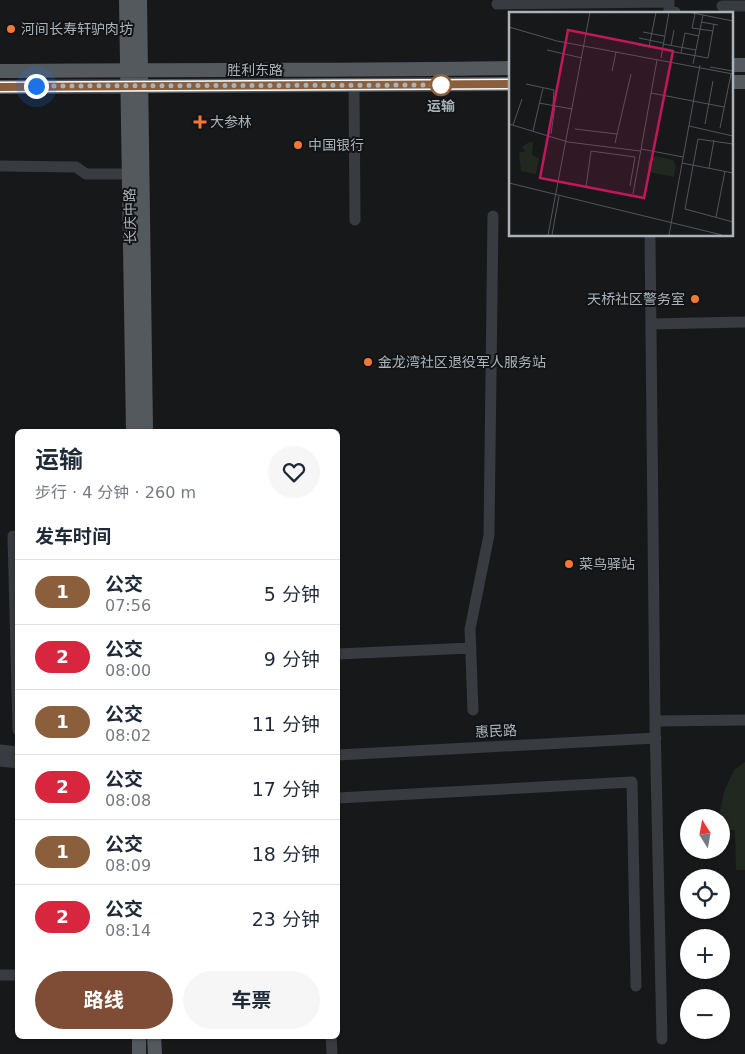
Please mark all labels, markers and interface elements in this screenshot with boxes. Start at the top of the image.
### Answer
inset map [509,12,732,236]
place label: 河间长寿轩驴肉坊 [21,21,133,37]
marker: 河间长寿轩驴肉坊 [5,23,17,35]
street label: 胜利东路 [227,62,283,78]
your location [24,74,49,99]
marker: 运输 [430,74,452,96]
place label: 运输 [427,98,455,114]
place label: 大参林 [210,114,252,130]
marker: 大参林 [194,116,206,128]
place label: 中国银行 [308,137,364,153]
marker: 中国银行 [292,139,304,151]
street label: 长庆中路 [122,188,138,244]
place label: 天桥社区警务室 [587,291,685,307]
marker: 天桥社区警务室 [689,293,701,305]
place label: 金龙湾社区退役军人服务站 [378,354,546,370]
marker: 金龙湾社区退役军人服务站 [362,356,374,368]
text: 运输 [35,446,83,474]
button: heart [268,446,320,498]
text: 步行 · 4 分钟 · 260 m [35,483,196,502]
text: 发车时间 [35,525,111,547]
place label: 菜鸟驿站 [579,556,635,572]
marker: 菜鸟驿站 [563,558,575,570]
text: 公交 [105,573,143,595]
text: 1 [56,581,69,602]
text: 5 分钟 [264,583,320,605]
text: 07:56 [105,596,151,615]
text: 公交 [105,638,143,660]
text: 2 [56,646,69,667]
text: 9 分钟 [264,648,320,670]
text: 08:00 [105,661,151,680]
text: 公交 [105,703,143,725]
text: 1 [56,711,69,732]
text: 11 分钟 [252,713,320,735]
street label: 惠民路 [475,722,517,740]
text: 08:02 [105,726,151,745]
text: 公交 [105,768,143,790]
text: 2 [56,776,69,797]
text: 17 分钟 [252,778,320,800]
text: 08:08 [105,791,151,810]
north arrow [680,809,730,859]
map controls [680,809,730,1039]
text: 公交 [105,833,143,855]
text: 1 [56,841,69,862]
text: 18 分钟 [252,843,320,865]
text: 08:09 [105,856,151,875]
button: locate [680,869,730,919]
text: 公交 [105,898,143,920]
text: 2 [56,906,69,927]
text: 23 分钟 [252,908,320,930]
text: 08:14 [105,921,151,940]
button: + [680,929,730,979]
button: 路线 [35,971,173,1029]
button: 车票 [183,971,320,1029]
button: − [680,989,730,1039]

